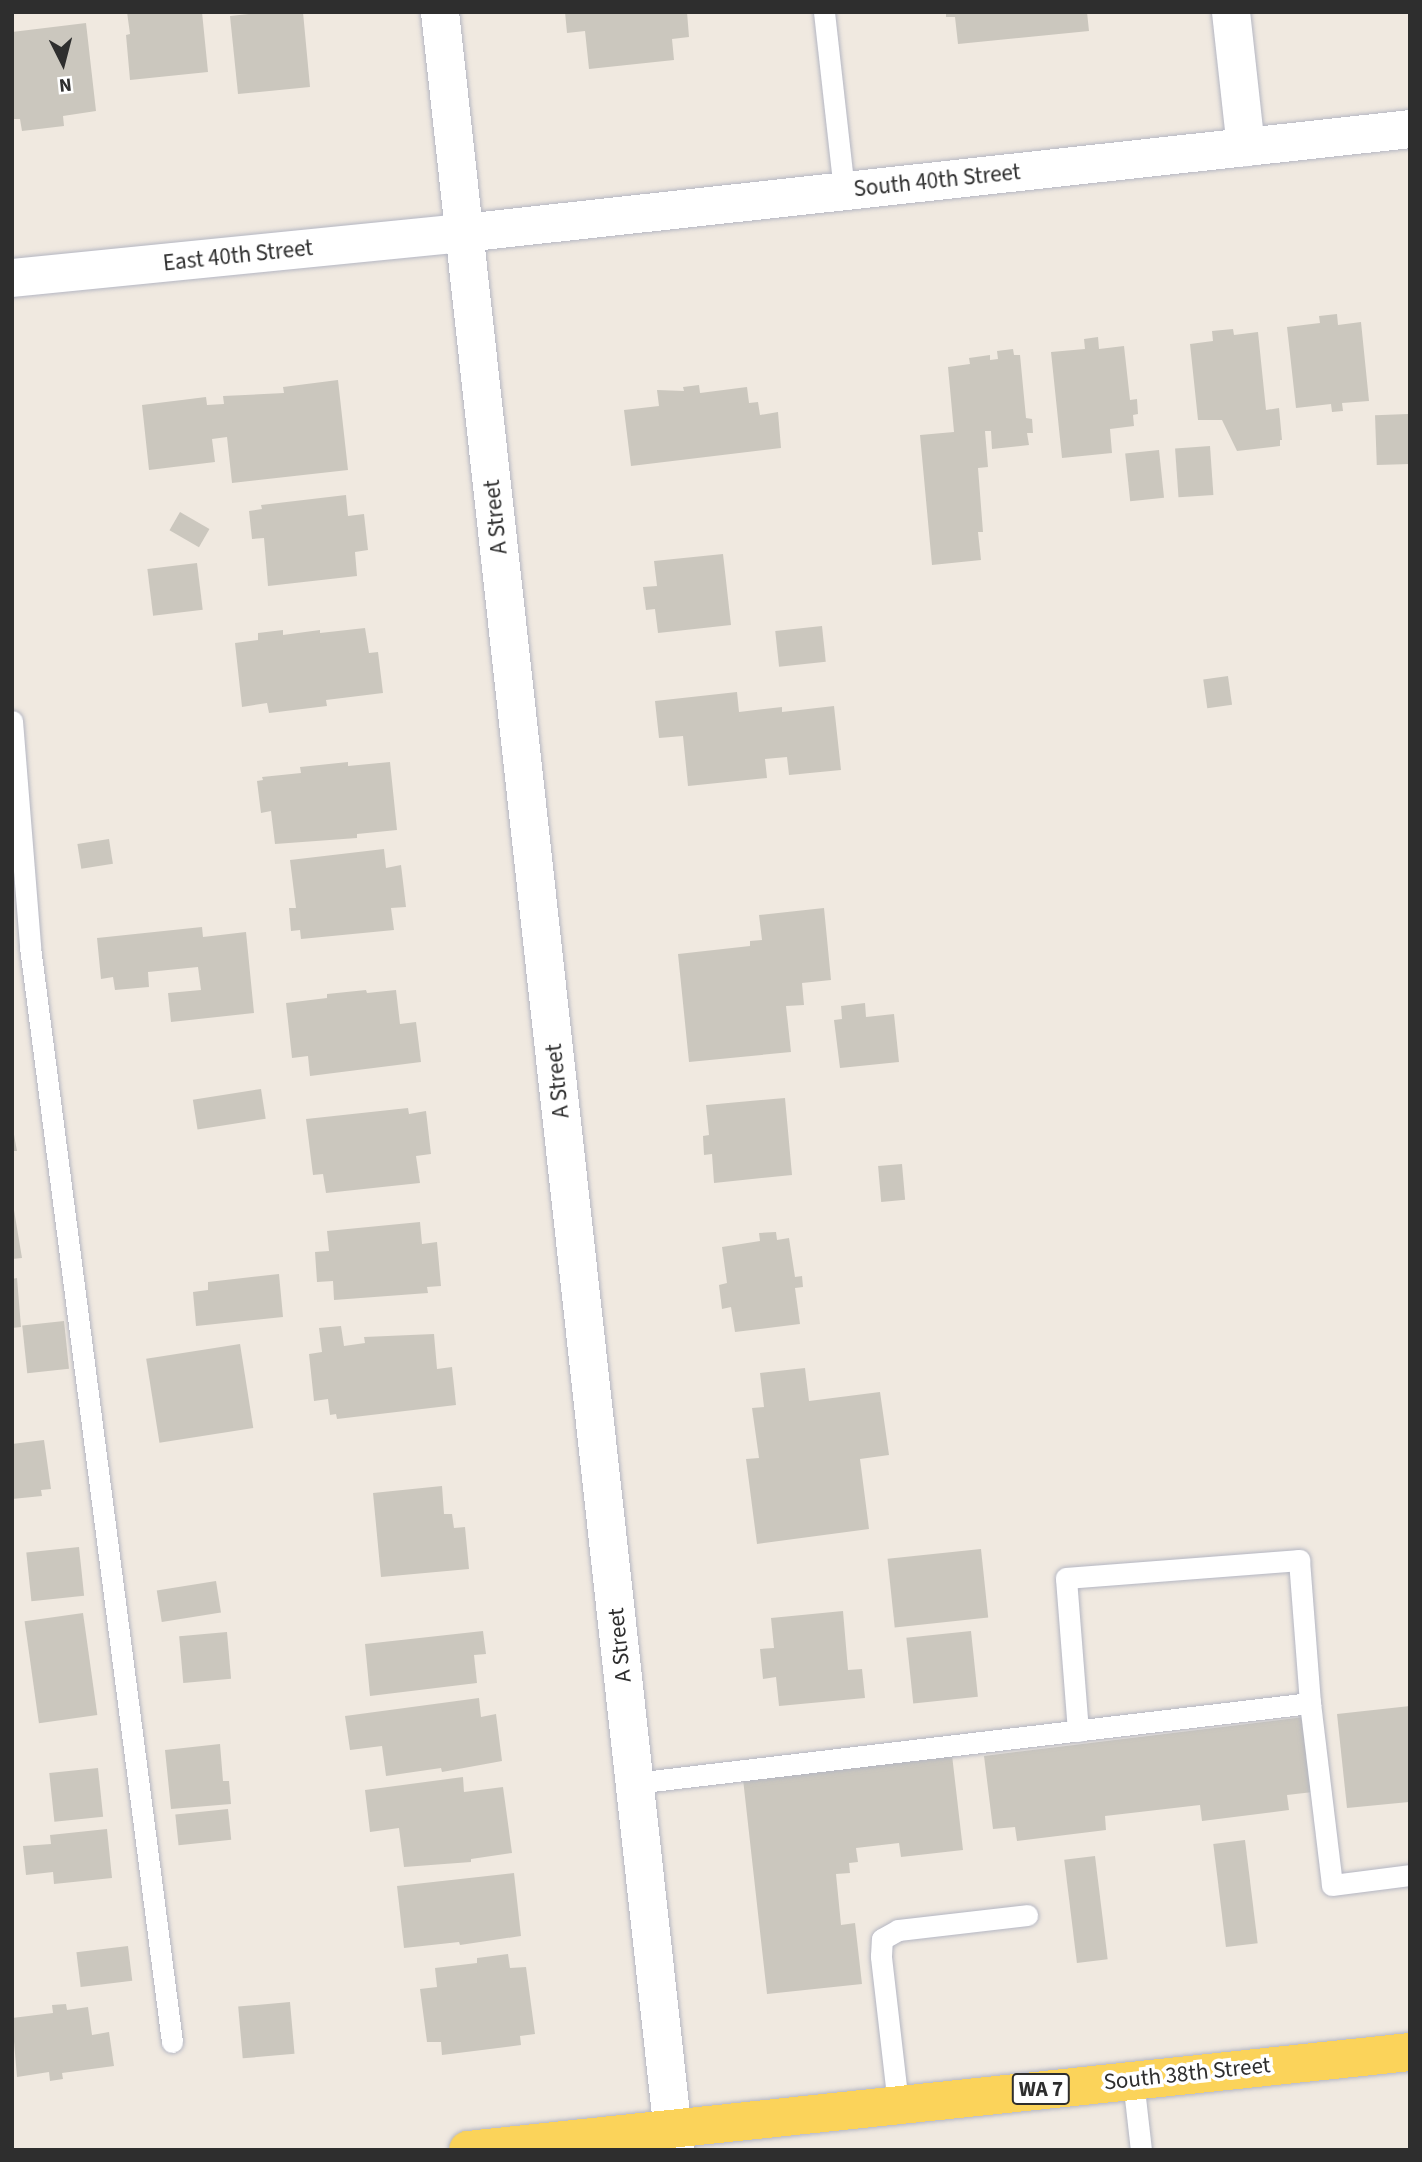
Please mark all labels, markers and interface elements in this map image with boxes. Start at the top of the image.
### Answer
north arrow [28,28,98,98]
text: N [58,70,73,98]
street label: South 40th Street [852,159,1022,203]
street label: East 40th Street [162,234,314,278]
street label: A Street [478,478,514,556]
street label: A Street [540,1042,576,1120]
street label: A Street [602,1606,638,1684]
street label: South 38th Street [1102,2052,1272,2096]
road number: WA 7 [1011,2072,1071,2106]

